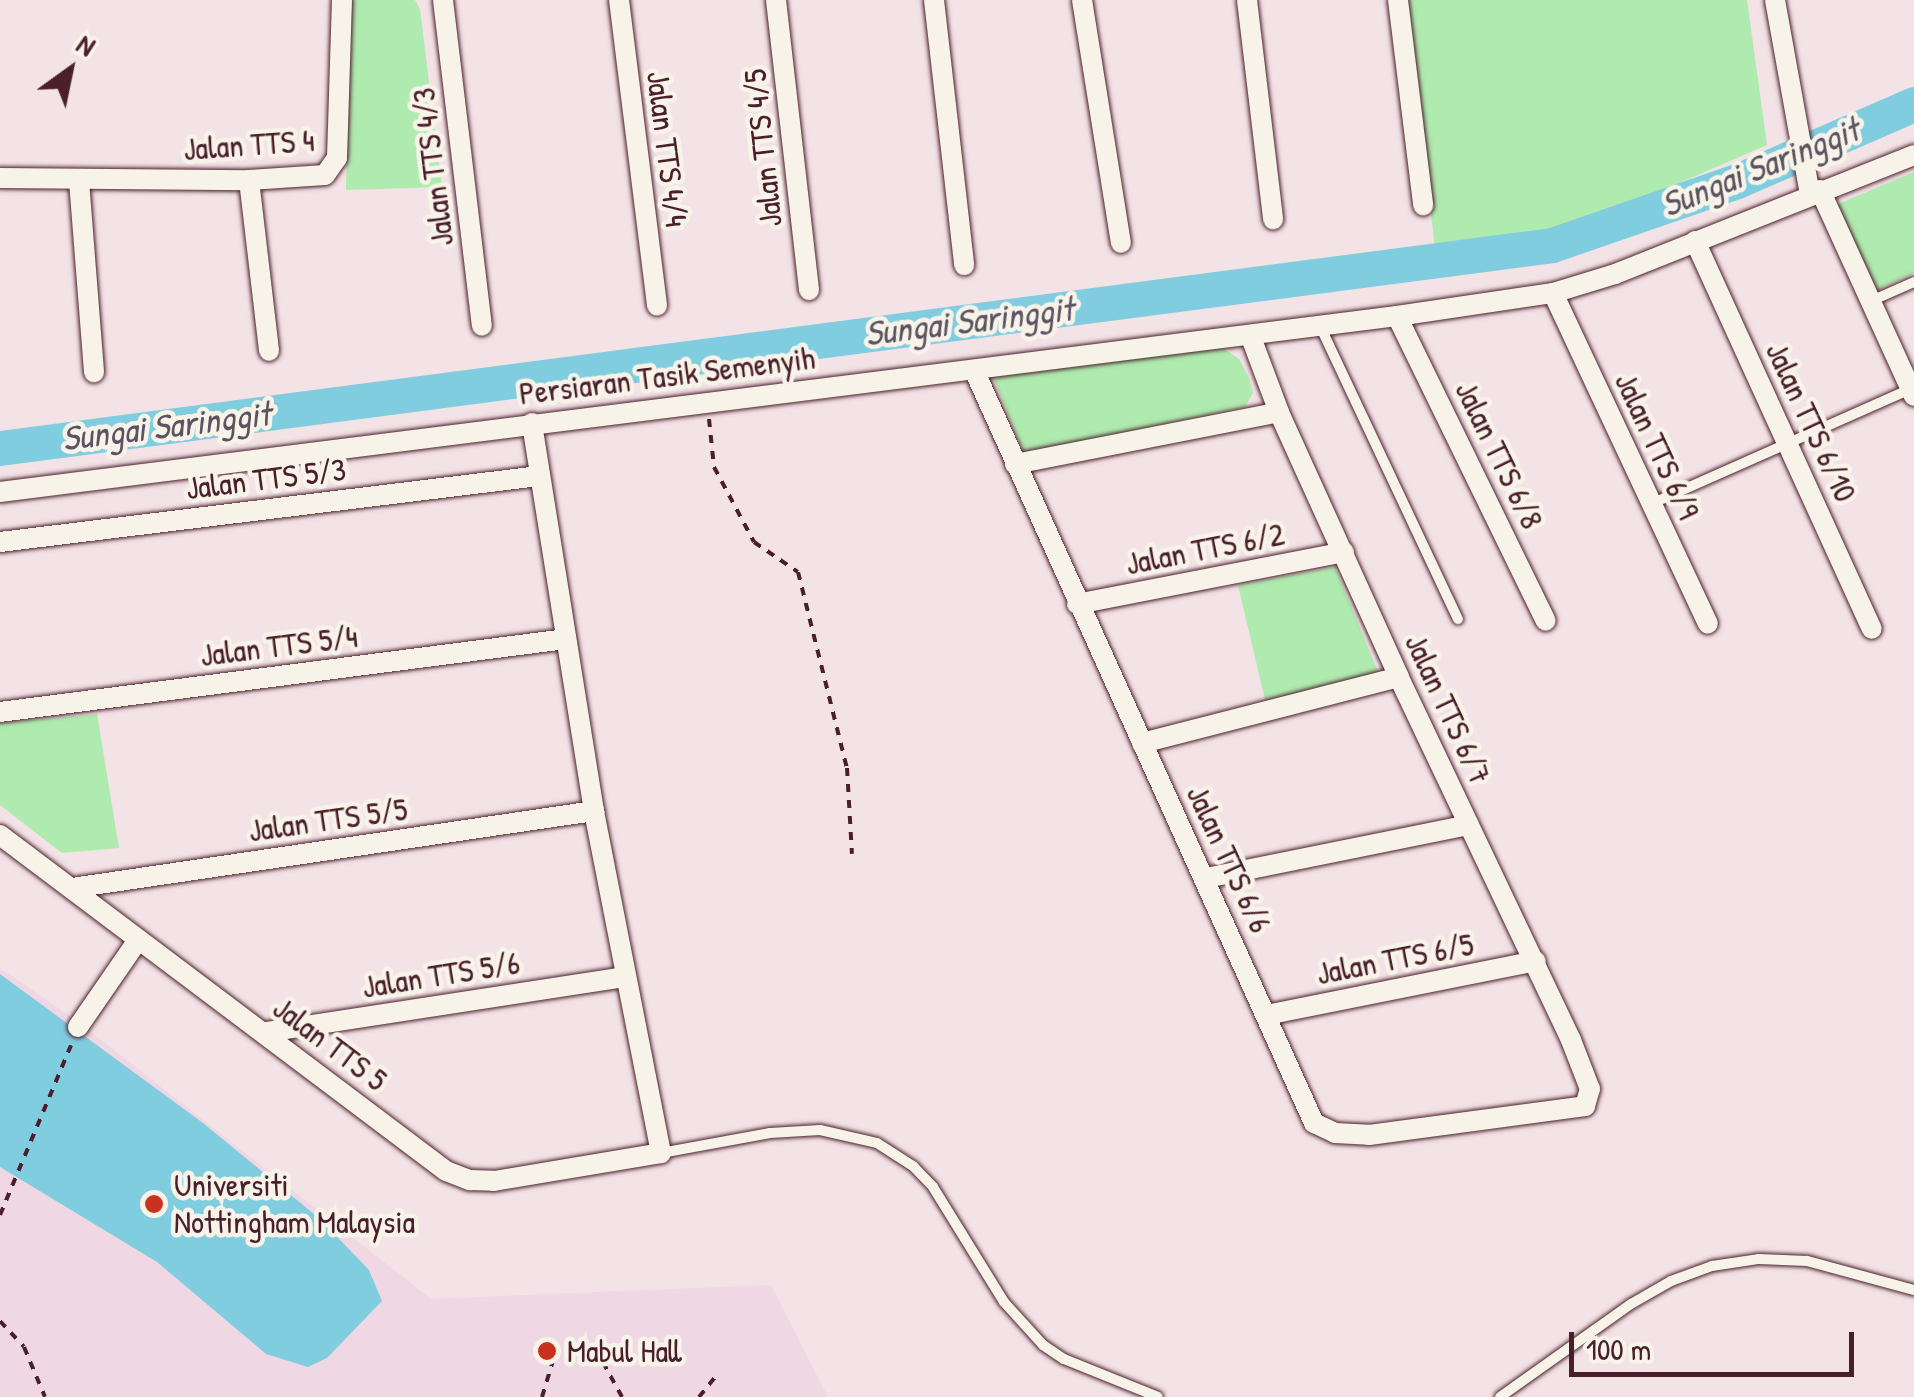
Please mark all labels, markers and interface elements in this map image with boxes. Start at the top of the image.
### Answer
north arrow [20,20,120,120]
text: N [70,25,103,65]
street label: Jalan TTS 4/5 [736,67,790,229]
street label: Jalan TTS 4/4 [638,69,696,229]
street label: Jalan TTS 4/3 [404,86,462,248]
water label: Sungai Saringgit [1655,108,1865,226]
street label: Jalan TTS 4 [182,121,316,169]
water label: Sungai Saringgit [863,287,1075,355]
street label: Jalan TTS 6/10 [1757,336,1865,508]
street label: Persiaran Tasik Semenyih [517,339,817,413]
street label: Jalan TTS 6/9 [1606,367,1708,525]
street label: Jalan TTS 6/8 [1447,375,1551,535]
water label: Sungai Saringgit [60,392,272,460]
street label: Jalan TTS 5/3 [184,450,348,508]
street label: Jalan TTS 6/2 [1123,515,1287,583]
street label: Jalan TTS 5/4 [198,617,360,675]
street label: Jalan TTS 6/7 [1396,628,1500,790]
street label: Jalan TTS 6/6 [1178,779,1280,939]
street label: Jalan TTS 5/5 [246,790,410,850]
street label: Jalan TTS 6/5 [1313,925,1477,993]
street label: Jalan TTS 5/6 [359,944,523,1006]
street label: Jalan TTS 5 [265,989,395,1099]
place label: Universiti Nottingham Malaysia [174,1167,415,1242]
marker: Universiti Nottingham Malaysia [143,1193,165,1215]
scale bar [1574,1312,1859,1374]
text: 100 m [1586,1329,1651,1369]
place label: Mabul Hall [567,1332,682,1370]
marker: Mabul Hall [536,1340,558,1362]

